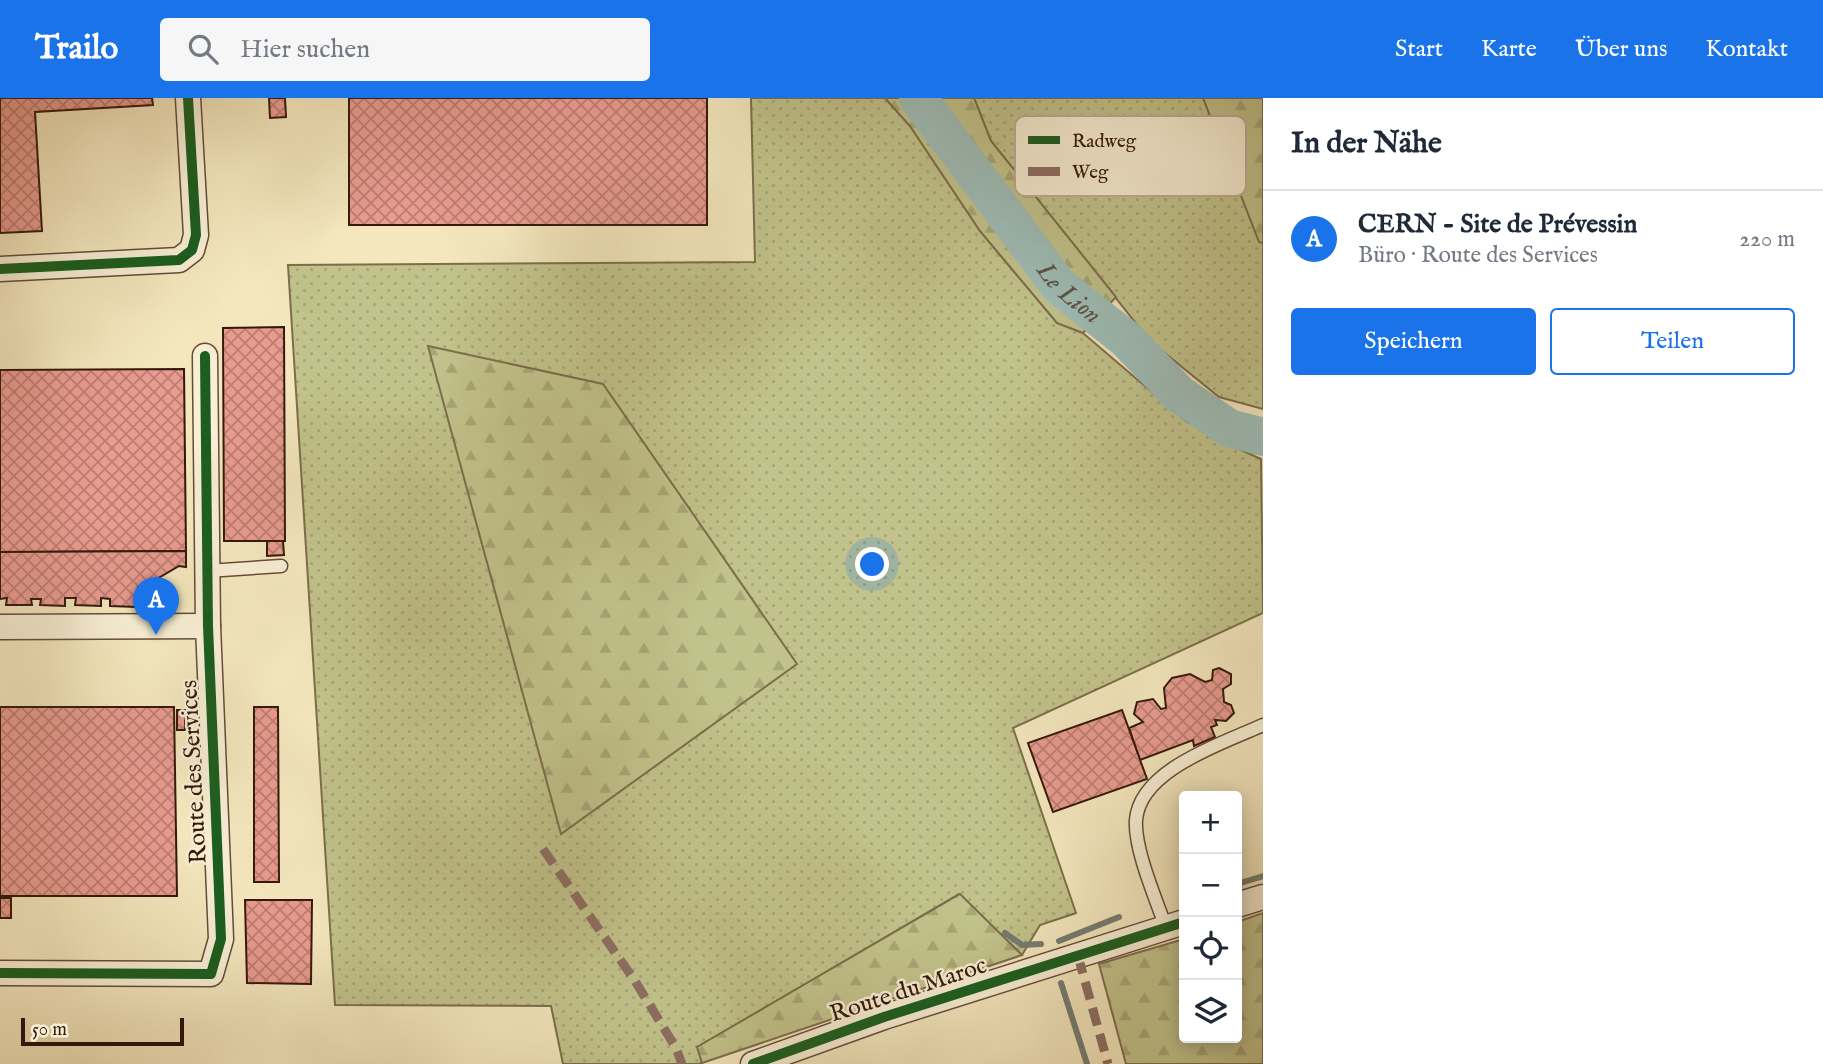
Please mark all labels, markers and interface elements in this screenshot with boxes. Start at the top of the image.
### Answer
search box [160,18,650,81]
text: Trailo [35,28,118,70]
icon: search [184,30,222,68]
text: Hier suchen [240,33,370,66]
text: Start [1395,34,1443,65]
text: Karte [1481,34,1537,65]
text: Über uns [1575,34,1667,65]
text: Kontakt [1705,34,1788,65]
legend [1015,116,1246,196]
text: In der Nähe [1291,125,1442,163]
text: Radweg [1072,130,1137,154]
text: Weg [1072,161,1109,185]
text: CERN - Site de Prévessin [1358,208,1637,241]
text: A [1306,225,1322,254]
text: 220 m [1739,225,1795,254]
text: Büro · Route des Services [1358,241,1598,270]
water label: Le Lion [1028,255,1108,332]
button: Speichern [1291,308,1536,375]
button: Teilen [1550,308,1795,375]
your location [855,547,889,581]
pin: A [133,577,179,635]
street label: Route des Services [174,679,215,865]
map controls [1179,791,1242,1043]
button: + [1179,791,1242,854]
button: − [1179,854,1242,917]
button: locate [1179,917,1242,980]
street label: Route du Maroc [826,950,991,1030]
button: layers [1179,980,1242,1043]
scale bar [21,1015,184,1047]
text: 50 m [32,1018,67,1042]

